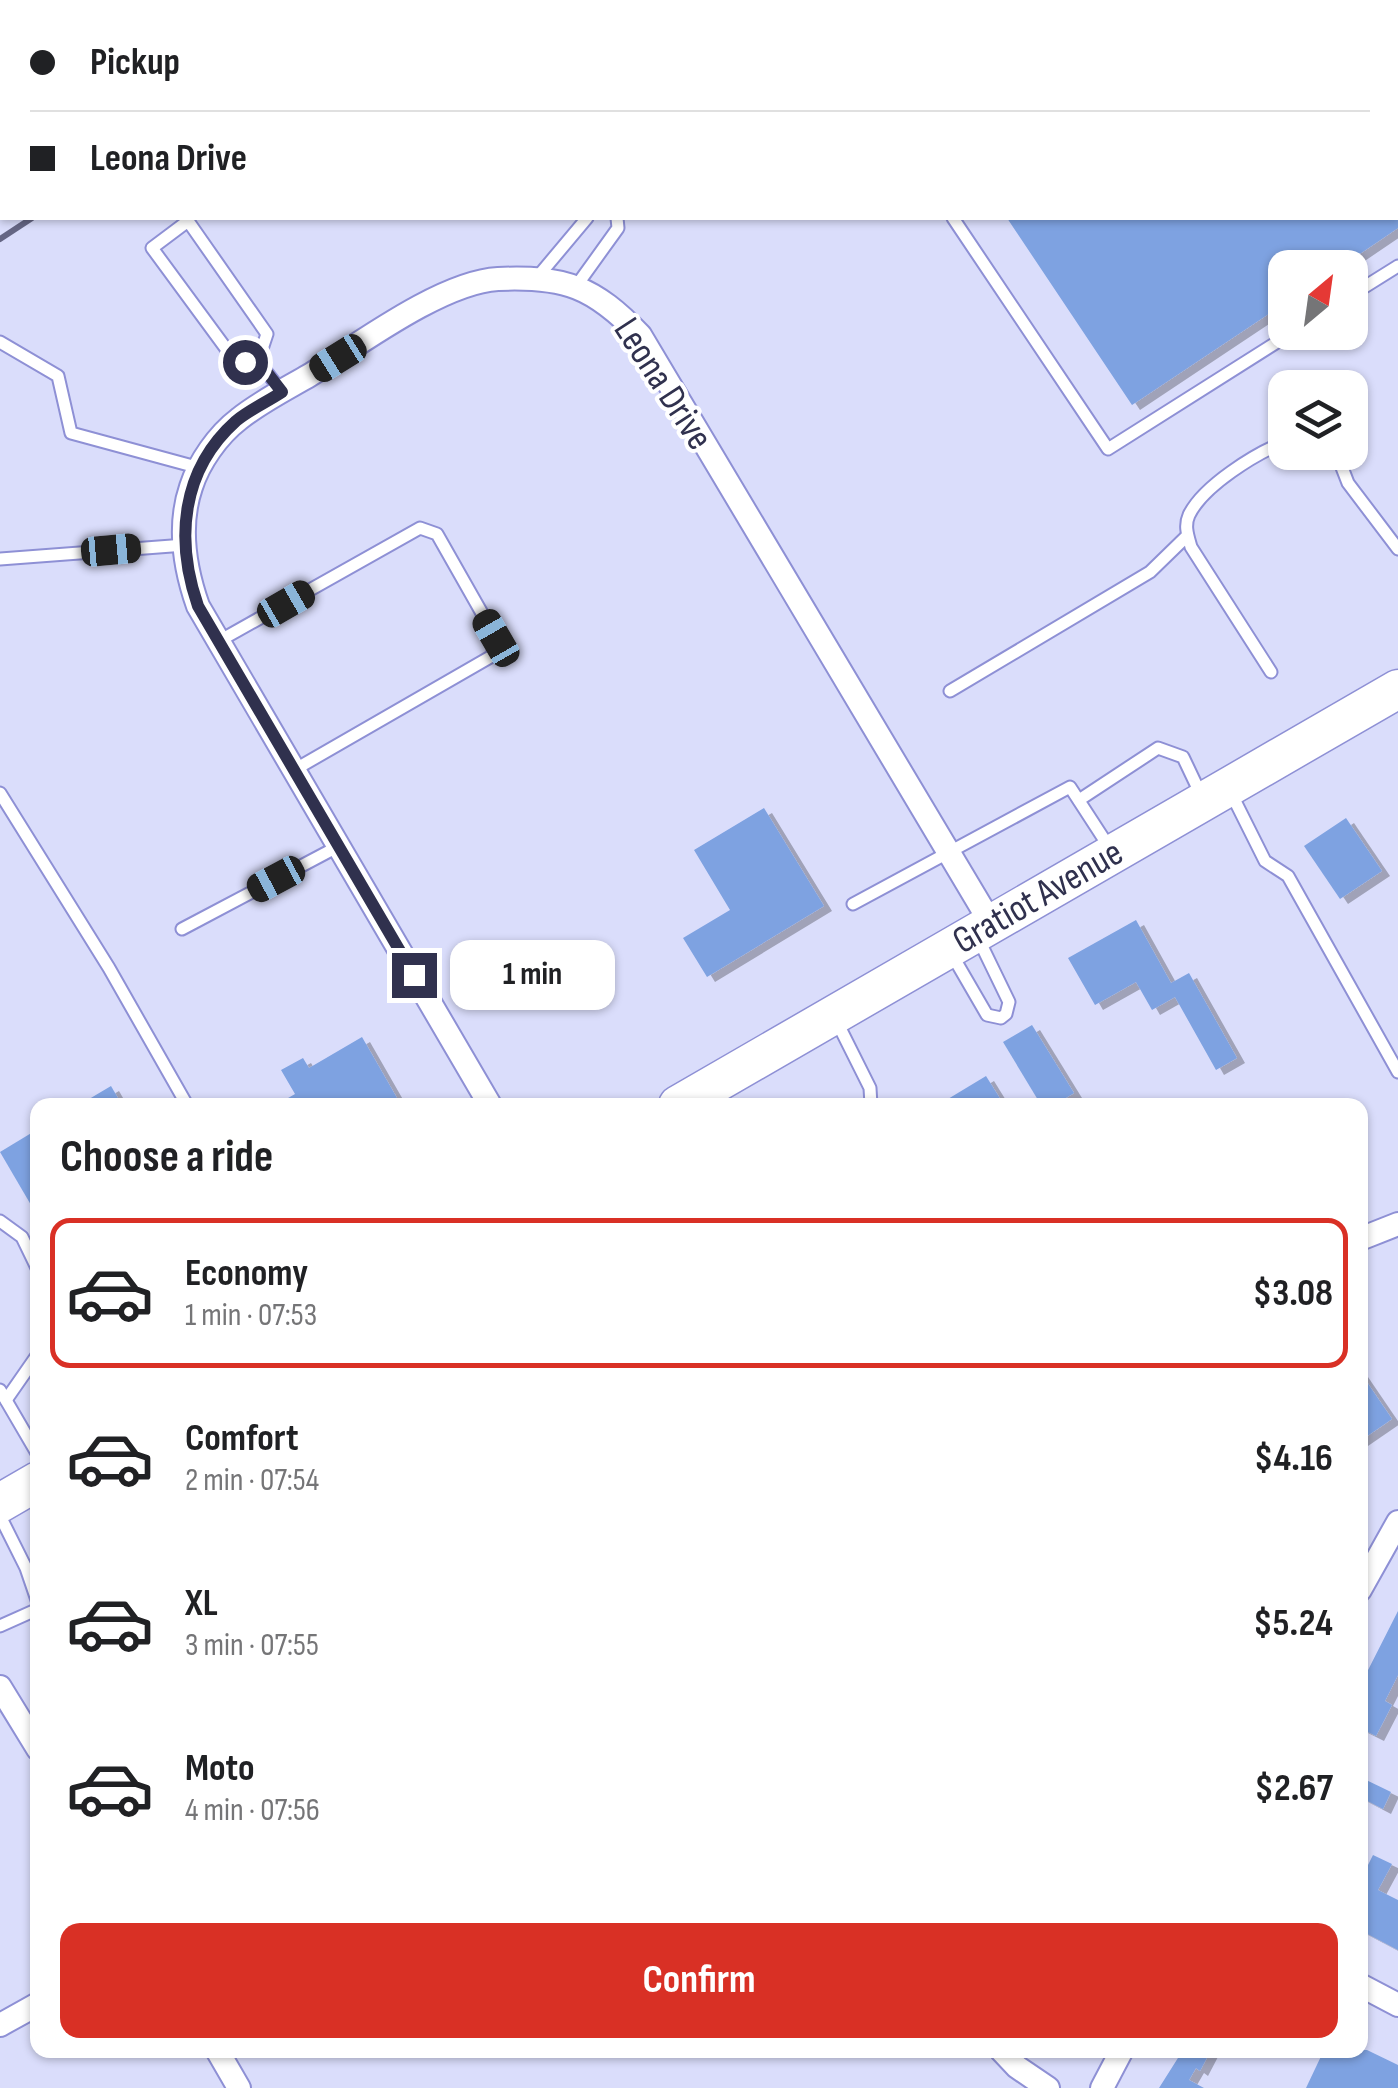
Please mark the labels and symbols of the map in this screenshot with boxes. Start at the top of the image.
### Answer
north arrow [1268,250,1368,350]
street label: Leona Drive [604,310,722,458]
car [305,329,371,387]
route start [223,340,268,385]
car [80,532,142,568]
car [253,576,319,632]
car [468,605,524,671]
street label: Gratiot Avenue [945,830,1131,964]
car [242,852,310,906]
callout: 1 min [449,940,614,1010]
route end [392,953,437,998]

